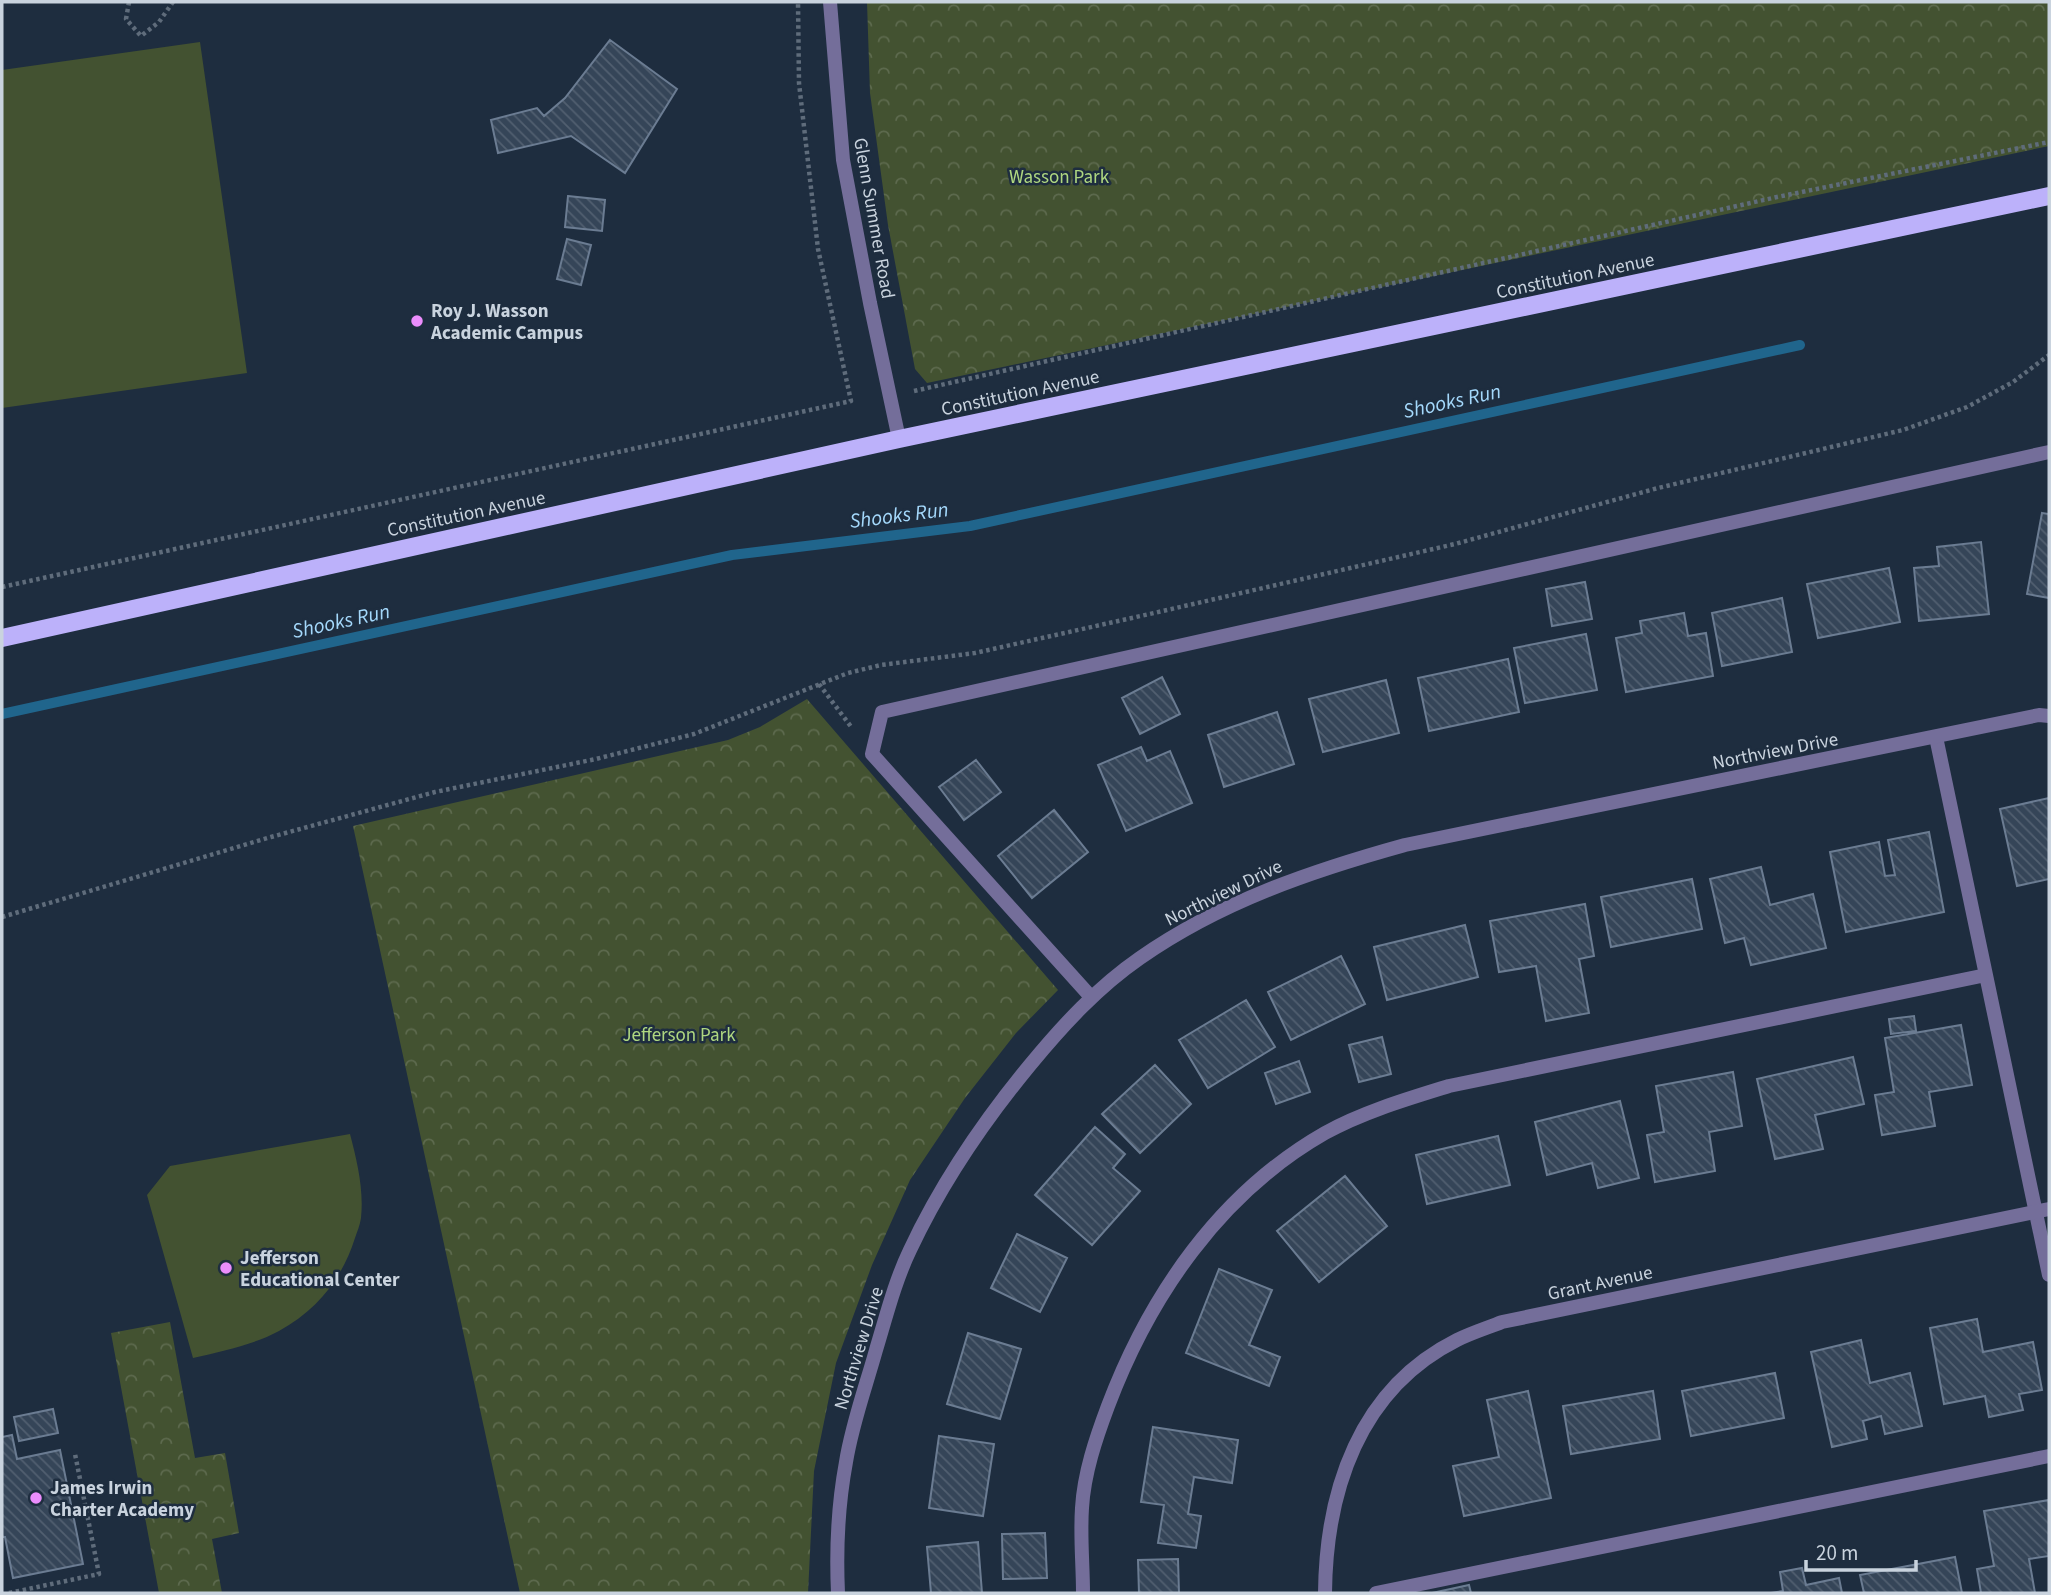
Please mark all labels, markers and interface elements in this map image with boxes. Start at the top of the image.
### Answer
street label: Glenn Summer Road [846,136,901,301]
park label: Wasson Park [1009,164,1110,191]
street label: Constitution Avenue [1494,247,1657,306]
place label: Roy J. Wasson Academic Campus [430,298,583,347]
marker: Roy J. Wasson Academic Campus [409,313,425,329]
street label: Constitution Avenue [939,364,1102,423]
water label: Shooks Run [1400,376,1504,426]
street label: Constitution Avenue [385,485,548,544]
water label: Shooks Run [848,494,950,536]
water label: Shooks Run [289,596,393,646]
street label: Northview Drive [1710,726,1841,777]
street label: Northview Drive [1160,853,1287,933]
park label: Jefferson Park [622,1022,736,1049]
place label: Jefferson Educational Center [240,1245,400,1294]
street label: Grant Avenue [1545,1259,1655,1308]
marker: Jefferson Educational Center [218,1260,234,1276]
street label: Northview Drive [828,1283,891,1413]
place label: James Irwin Charter Academy [50,1475,194,1524]
marker: James Irwin Charter Academy [28,1490,44,1506]
scale bar [1806,1528,1916,1572]
text: 20 m [1816,1538,1858,1568]

